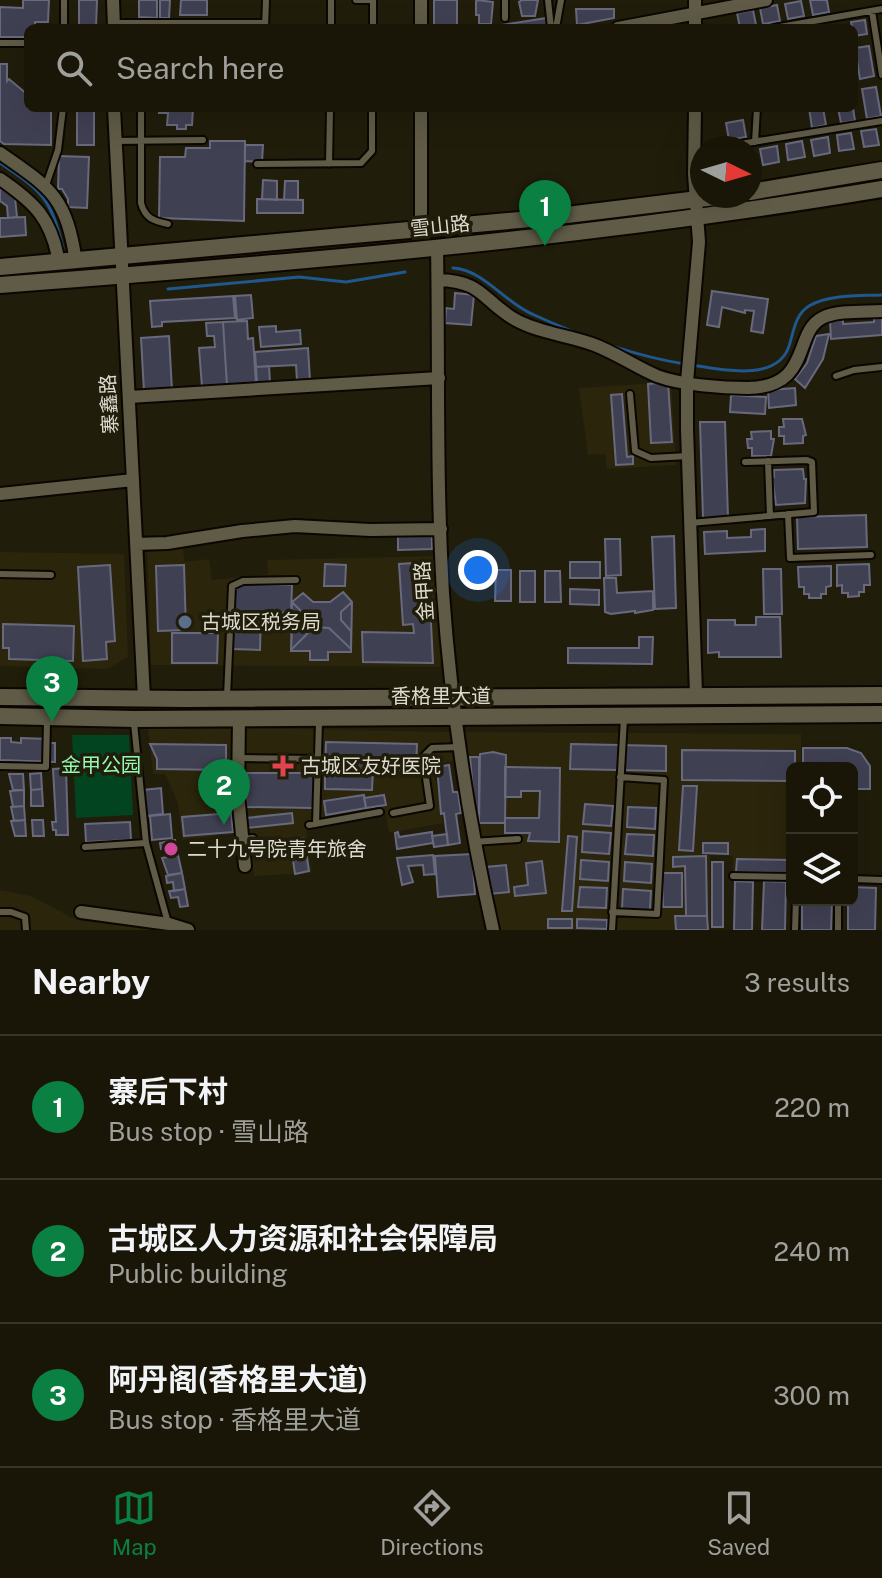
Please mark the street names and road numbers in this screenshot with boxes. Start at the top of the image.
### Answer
street label: 雪山路 [409,211,471,241]
street label: 寨鑫路 [95,373,123,435]
street label: 金甲路 [410,560,438,622]
street label: 香格里大道 [391,684,491,708]

